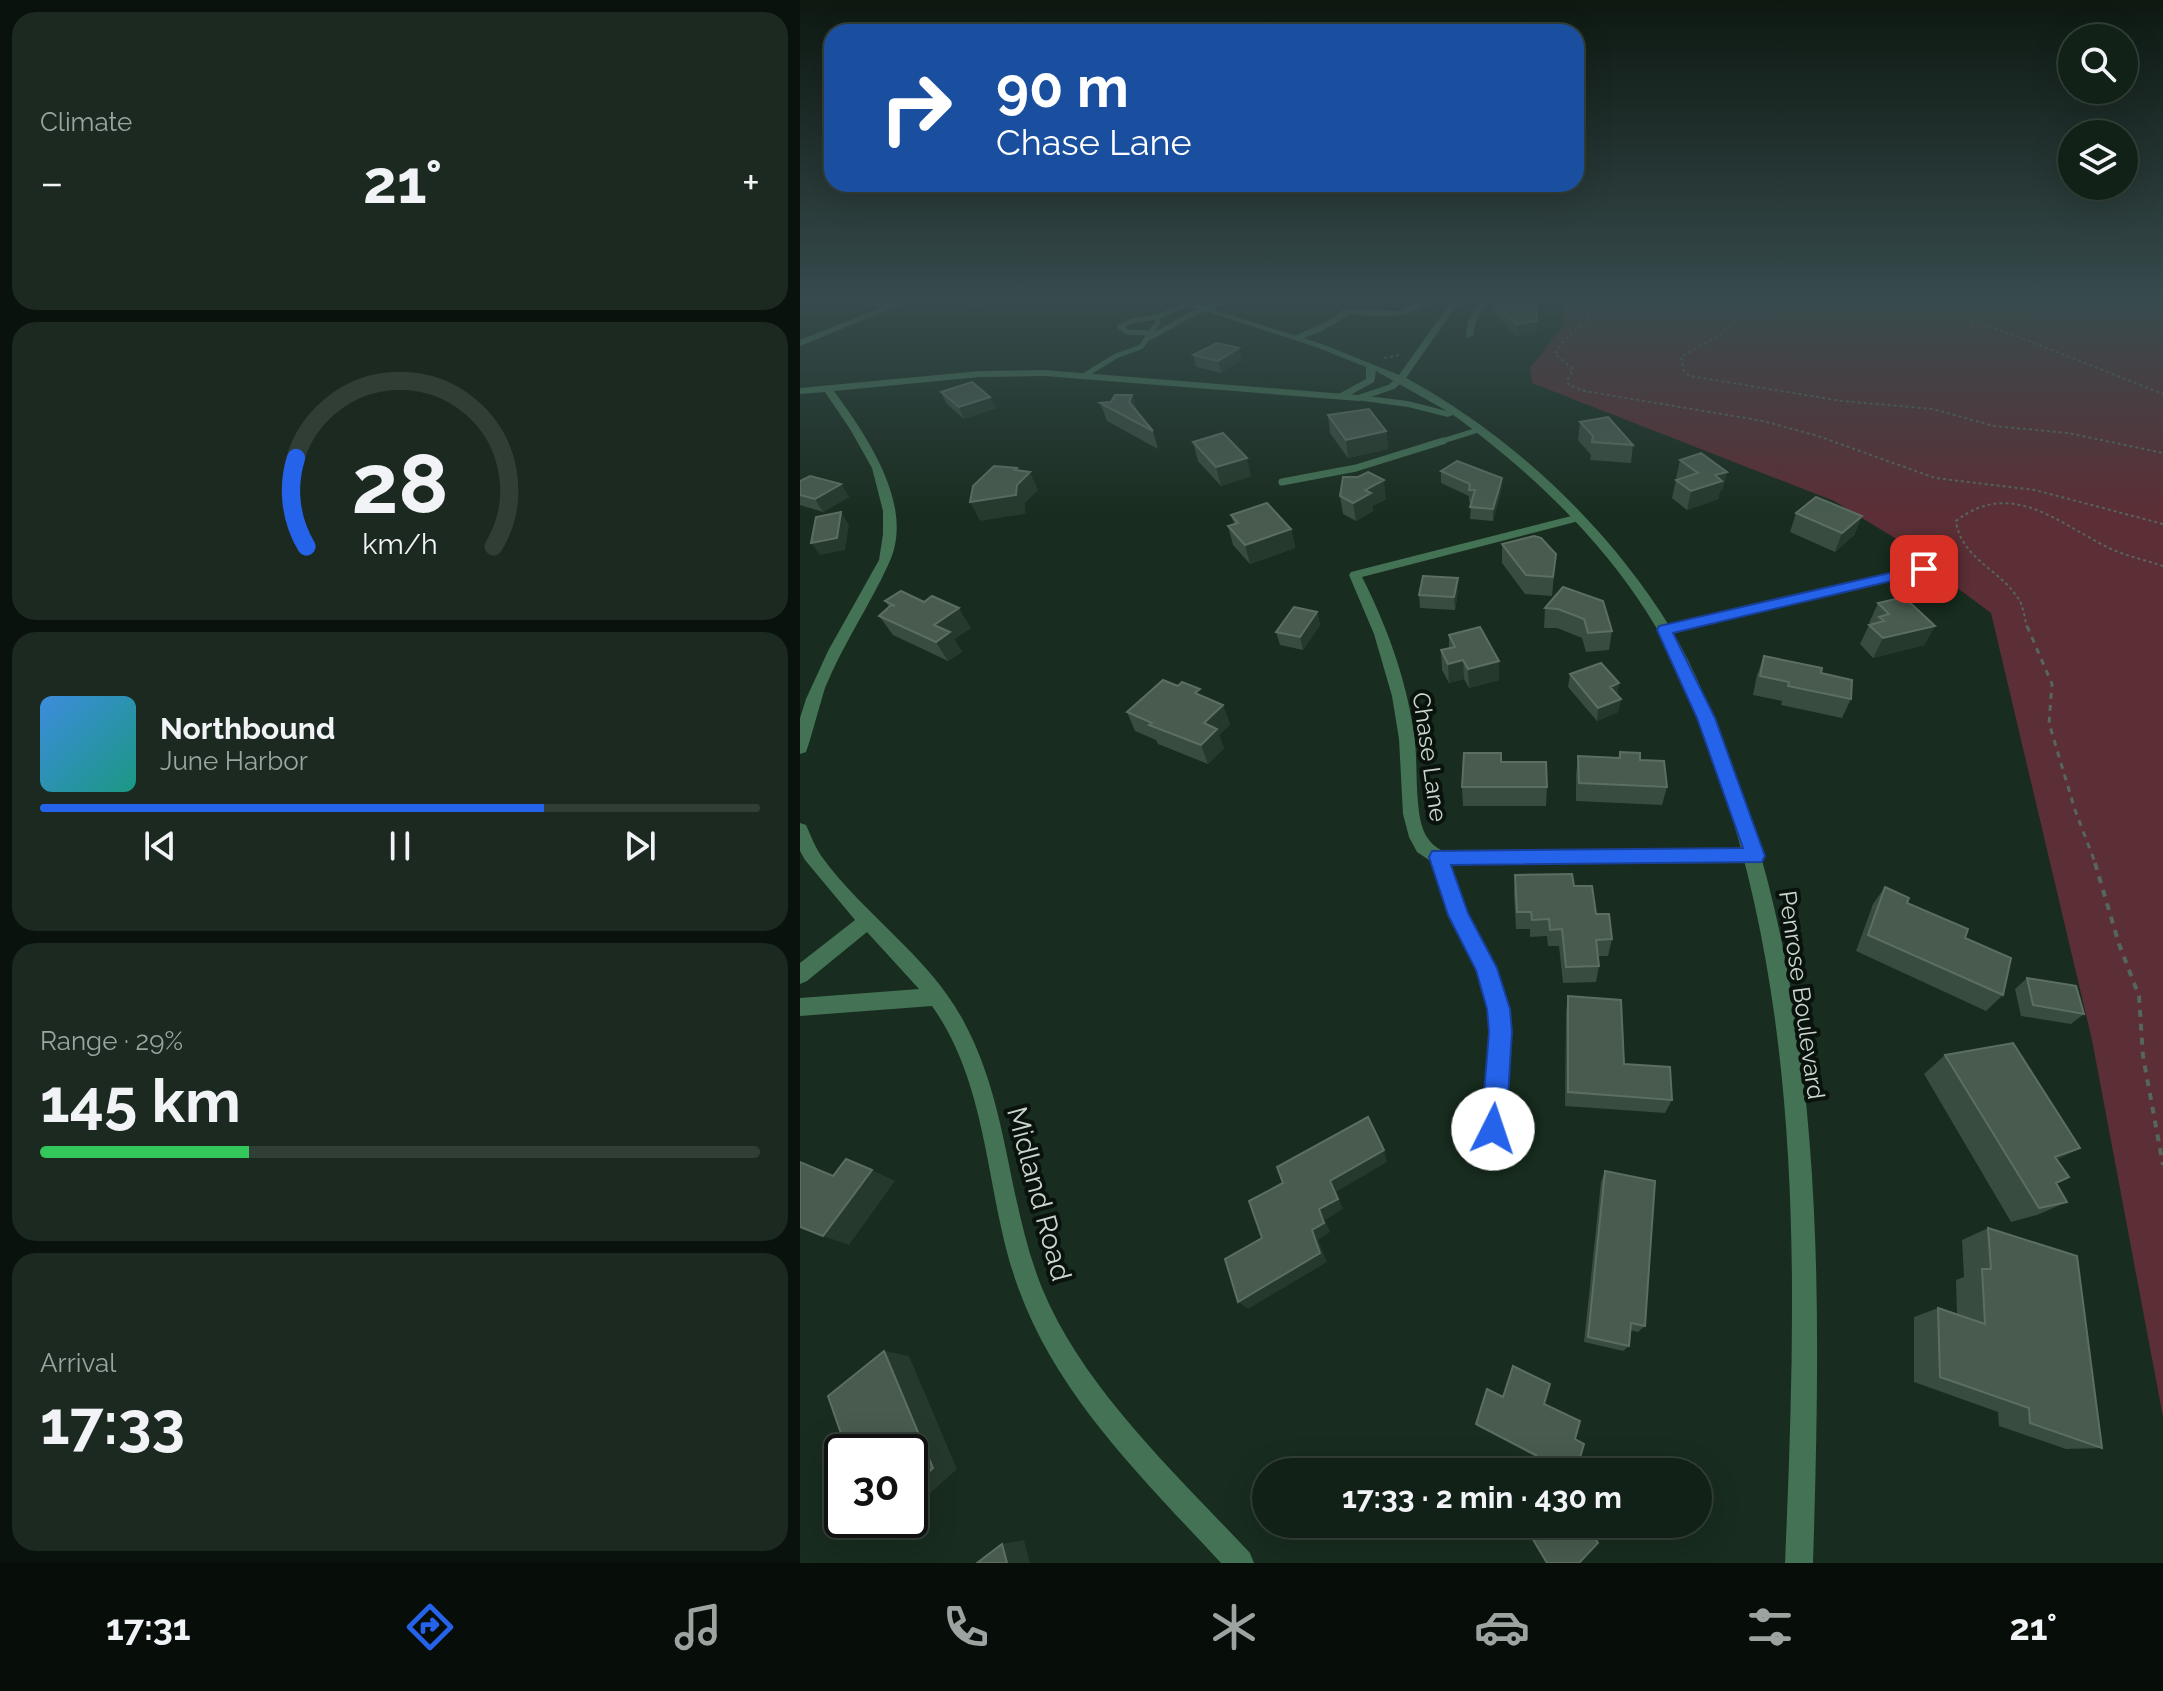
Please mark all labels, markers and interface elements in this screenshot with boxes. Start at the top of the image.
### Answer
map controls [2058,24,2138,200]
button: search [2058,24,2138,104]
text: 90 m [996,54,1129,120]
icon: right [864,56,968,160]
text: Climate [40,107,132,137]
button: layers [2058,120,2138,200]
text: Chase Lane [996,121,1192,163]
text: 21° [363,147,442,217]
text: − [40,157,64,208]
text: + [742,157,760,208]
text: 28 [351,435,449,532]
text: km/h [362,527,438,561]
pin [1890,535,1958,603]
icon: arrive [1902,547,1946,591]
street label: Chase Lane [1407,690,1453,824]
text: Northbound [160,711,335,746]
text: June Harbor [160,746,308,776]
icon: previous [138,824,182,868]
icon: pause [378,824,422,868]
icon: next [618,824,662,868]
street label: Penrose Boulevard [1773,889,1831,1101]
text: Range · 29% [40,1026,183,1056]
text: 145 km [40,1066,241,1136]
position arrow [1451,1087,1535,1171]
street label: Midland Road [1000,1103,1078,1285]
text: Arrival [40,1348,116,1378]
text: 17:33 [40,1388,185,1458]
speed limit sign: 30 [824,1434,928,1538]
text: 17:33 · 2 min · 430 m [1342,1480,1622,1515]
icon: directions [402,1599,458,1655]
icon: music [670,1599,726,1655]
icon: phone [938,1599,994,1655]
icon: climate [1206,1599,1262,1655]
icon: car [1474,1599,1530,1655]
icon: filters [1742,1599,1798,1655]
text: 17:31 [106,1606,191,1648]
text: 21° [2009,1606,2057,1648]

